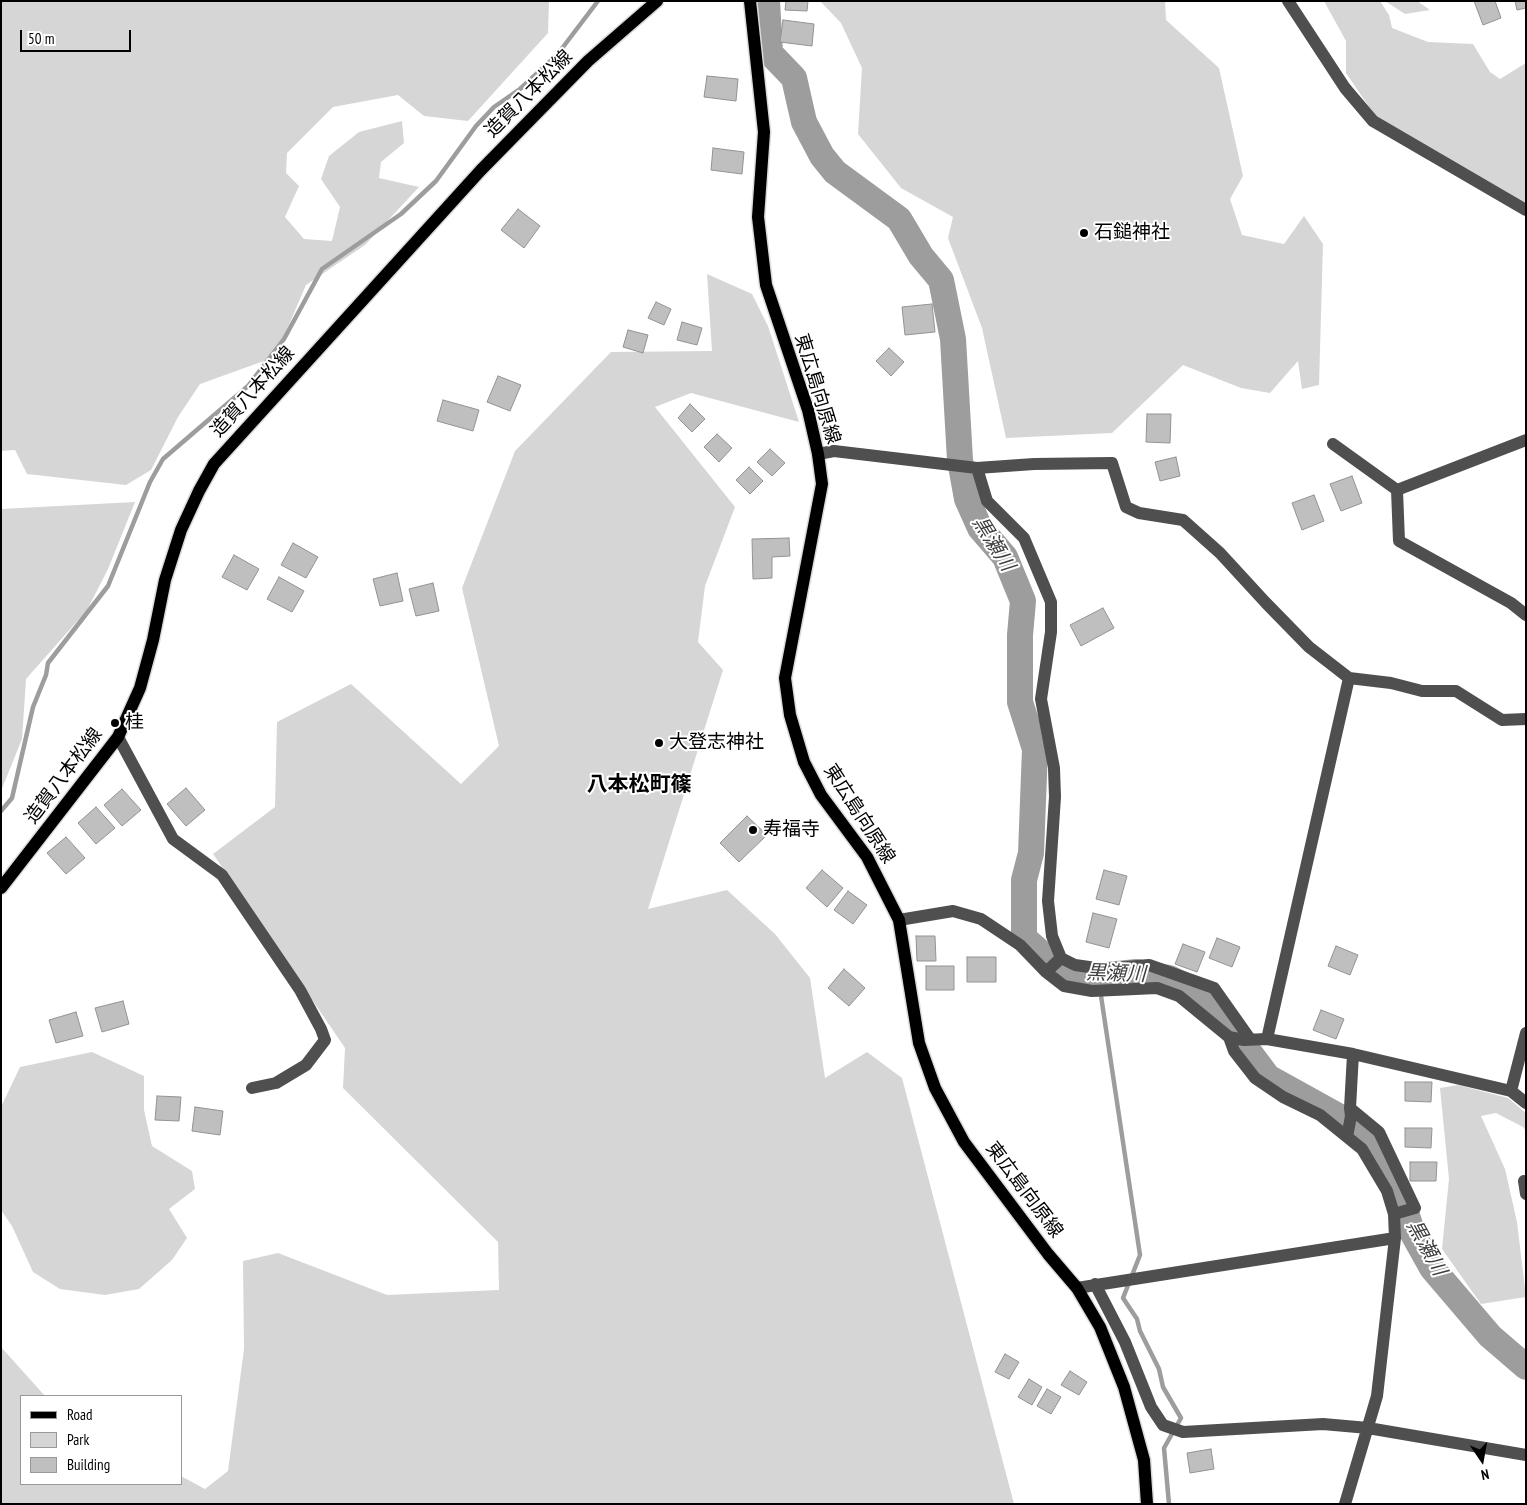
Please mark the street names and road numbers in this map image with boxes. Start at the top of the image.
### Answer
street label: 造賀八本松線 [481,46,577,142]
street label: 東広島向原線 [789,331,845,447]
street label: 造賀八本松線 [206,342,300,442]
street label: 造賀八本松線 [21,724,107,828]
street label: 東広島向原線 [818,760,900,868]
street label: 東広島向原線 [981,1138,1067,1242]

